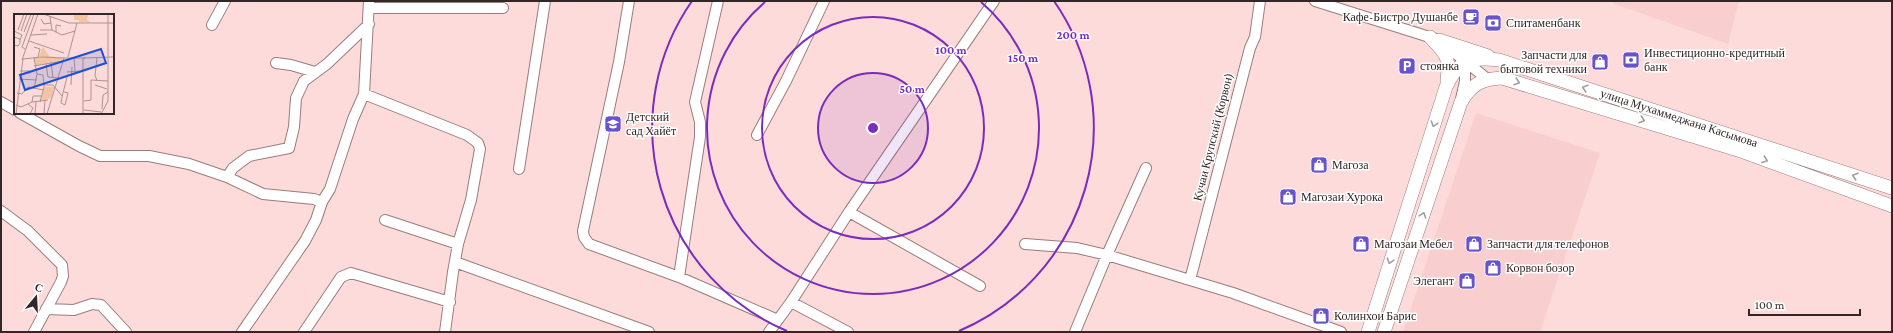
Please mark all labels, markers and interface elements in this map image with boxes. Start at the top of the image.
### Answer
cafe icon: Кафе-Бистро Душанбе [1461,7,1481,27]
place label: Кафе-Бистро Душанбе [1343,10,1458,24]
bank icon: Спитаменбанк [1483,13,1503,33]
inset map [14,14,114,114]
place label: Спитаменбанк [1506,16,1581,30]
text: 200 m [1056,28,1090,42]
text: 100 m [935,43,968,57]
place label: Инвестиционно-кредитный банк [1644,46,1786,74]
place label: Запчасти для бытовой техники [1500,48,1588,76]
bank icon: Инвестиционно-кредитный банк [1621,50,1641,70]
text: 150 m [1008,51,1039,65]
shop icon: Запчасти для бытовой техники [1590,52,1610,72]
parking icon: стоянка [1397,56,1417,76]
place label: стоянка [1420,59,1460,73]
street label: Кучаи Крупский (Корвон) [1190,72,1236,202]
one-way arrow [1514,77,1521,86]
text: 50 m [899,82,926,96]
one-way arrow [1582,84,1589,92]
street label: улица Мухаммеджана Касымова [1599,86,1760,150]
place label: Детский сад Хайёт [626,110,677,138]
school or university icon: Детский сад Хайёт [603,114,623,134]
one-way arrow [1638,115,1645,124]
one-way arrow [1430,120,1439,127]
centre of rings [866,121,880,135]
shop icon: Магоза [1309,155,1329,175]
one-way arrow [1762,156,1769,164]
place label: Магоза [1332,158,1369,172]
one-way arrow [1852,172,1859,181]
shop icon: Магозаи Хурока [1278,187,1298,207]
place label: Магозаи Хурока [1301,190,1384,204]
one-way arrow [1418,212,1426,219]
shop icon: Магозаи Мебел [1351,234,1371,254]
shop icon: Запчасти для телефонов [1464,234,1484,254]
place label: Магозаи Мебел [1374,237,1452,251]
place label: Запчасти для телефонов [1487,237,1609,251]
one-way arrow [1386,258,1395,265]
shop icon: Корвон бозор [1483,258,1503,278]
place label: Корвон бозор [1506,261,1574,275]
shop icon: Элегант [1457,271,1477,291]
place label: Элегант [1413,274,1455,288]
north arrow [16,277,56,317]
text: С [33,281,45,294]
scale bar [1749,291,1860,317]
text: 100 m [1755,298,1785,312]
shop icon: Колинхои Барис [1311,306,1331,326]
place label: Колинхои Барис [1334,309,1416,323]

